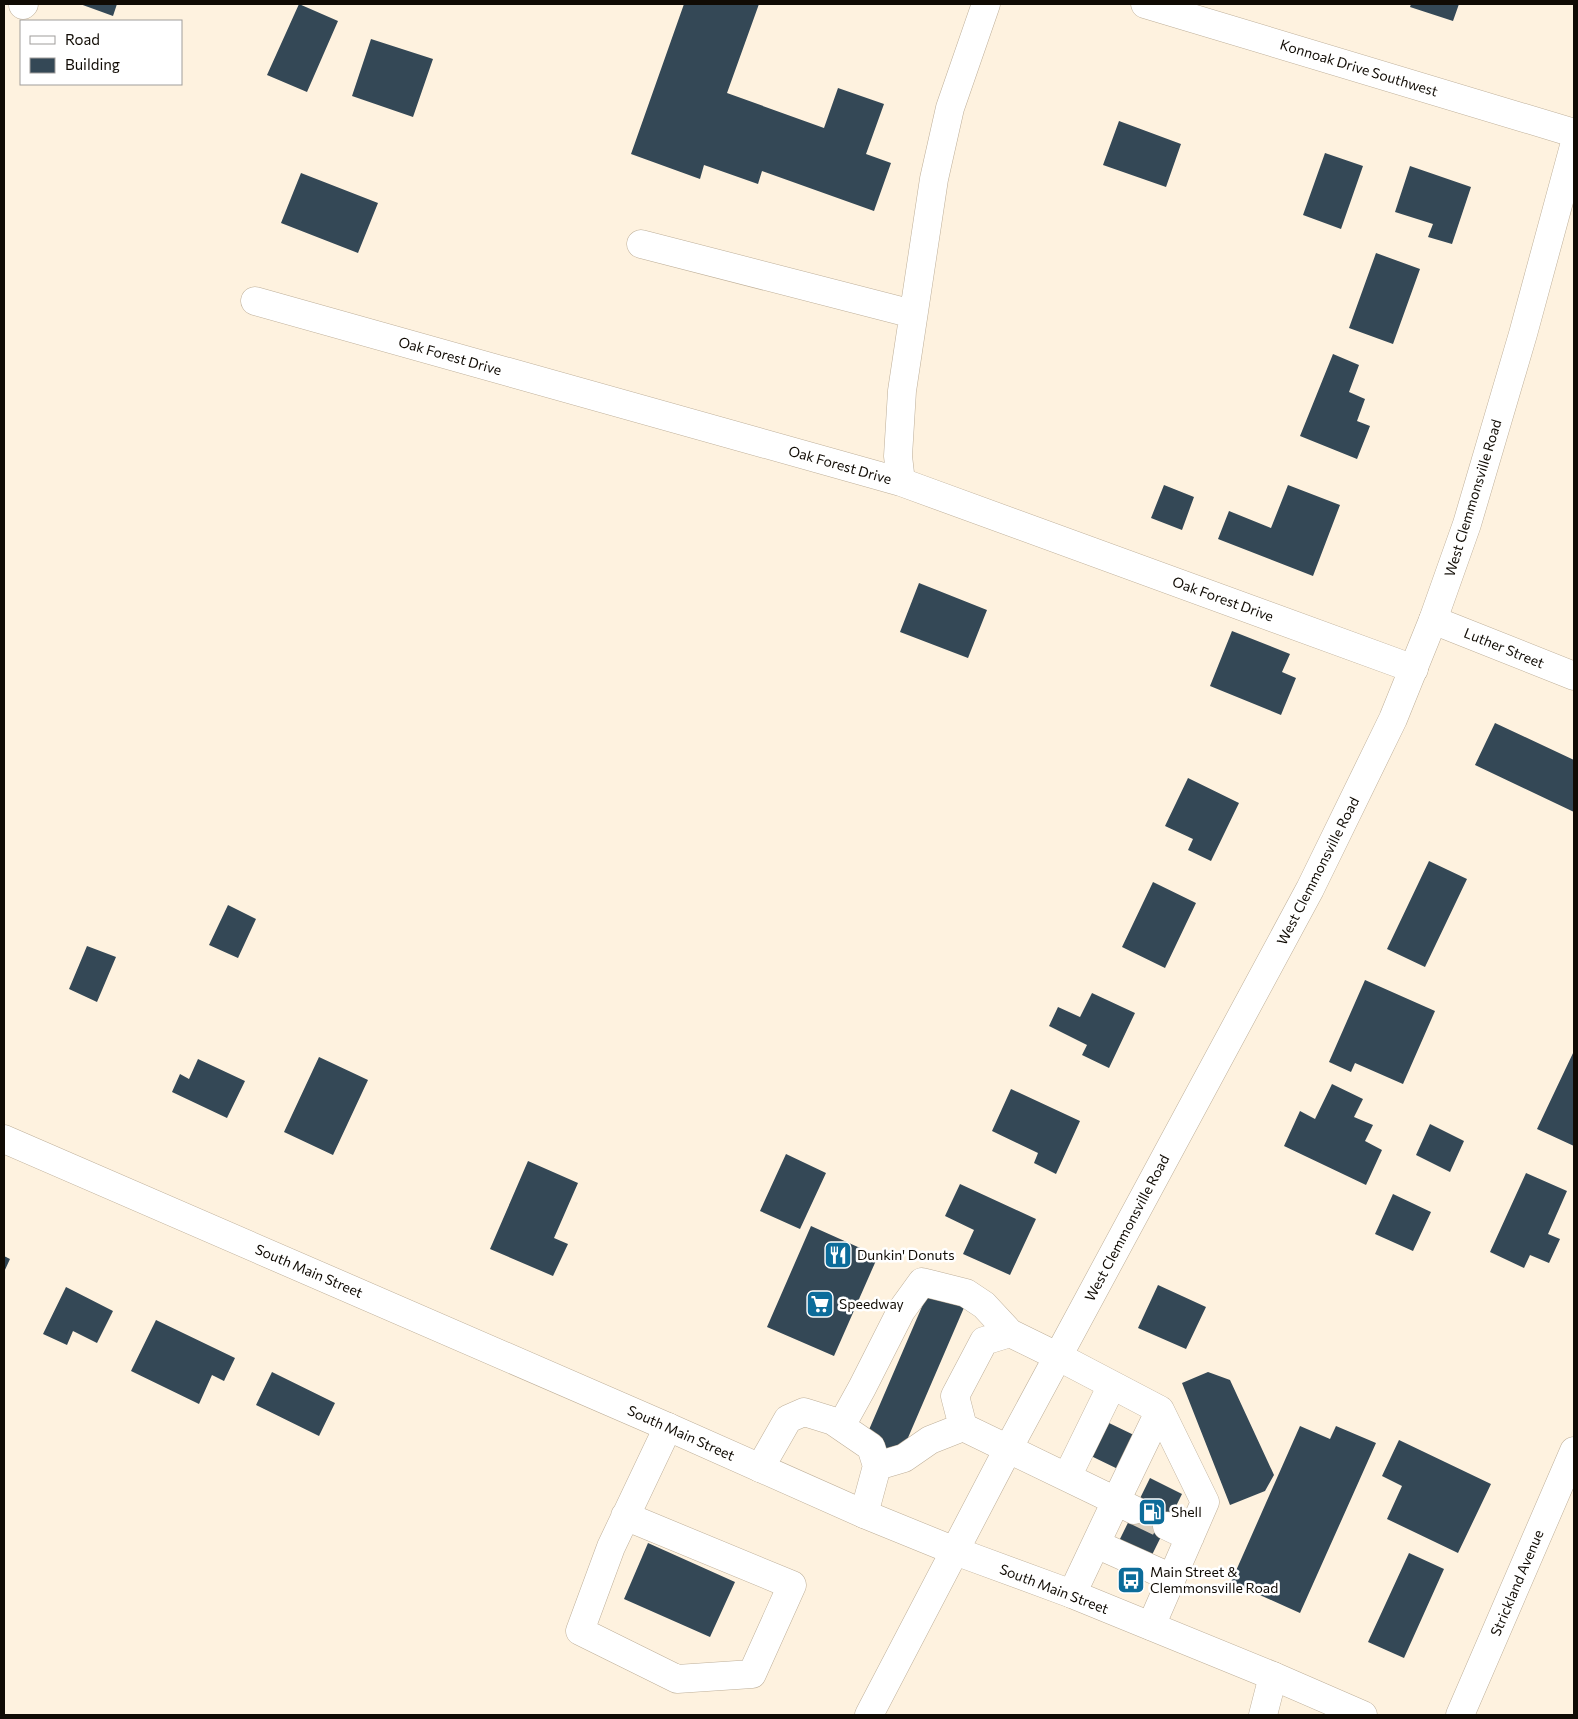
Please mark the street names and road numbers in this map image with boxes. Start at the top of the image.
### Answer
street label: Konnoak Drive Southwest [1278,35,1440,100]
street label: Oak Forest Drive [397,333,504,378]
street label: West Clemmonsville Road [1440,417,1505,579]
street label: Oak Forest Drive [787,442,894,487]
street label: Oak Forest Drive [1170,572,1276,625]
street label: Luther Street [1462,624,1547,671]
street label: West Clemmonsville Road [1273,794,1362,948]
street label: West Clemmonsville Road [1081,1152,1172,1304]
street label: South Main Street [253,1240,366,1301]
street label: South Main Street [625,1401,738,1464]
street label: Strickland Avenue [1486,1527,1547,1639]
street label: South Main Street [997,1560,1111,1617]

